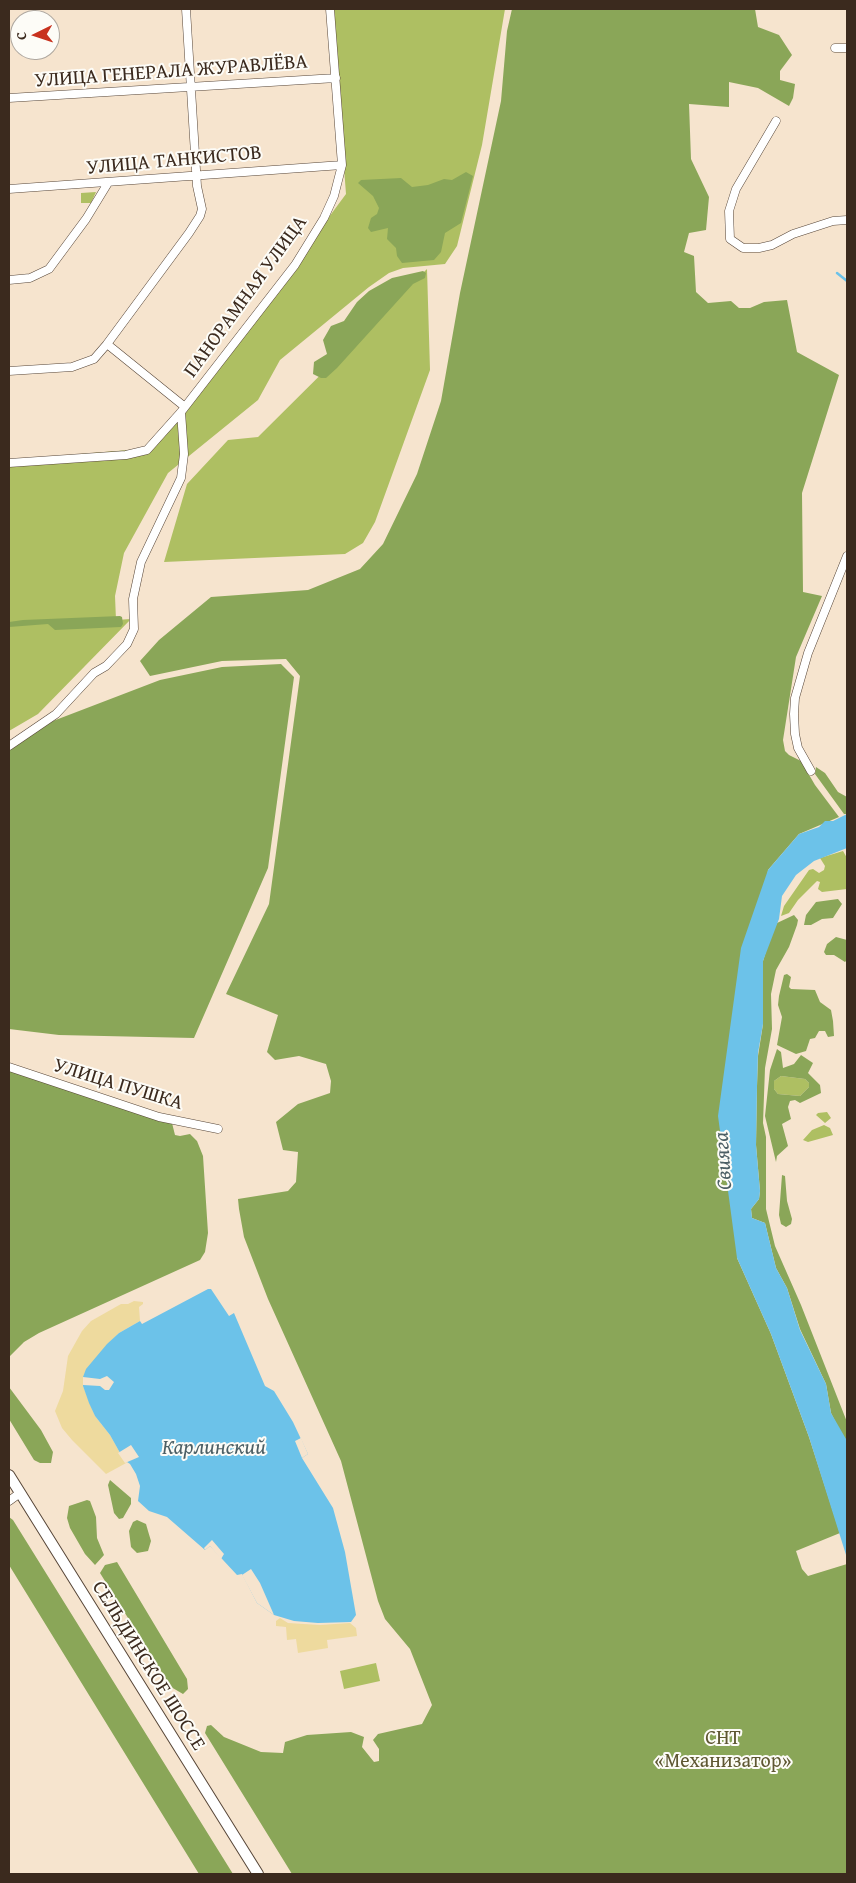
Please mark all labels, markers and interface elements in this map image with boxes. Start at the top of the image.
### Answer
north arrow [10,10,60,60]
text: С [11,31,31,41]
street label: УЛИЦА ГЕНЕРАЛА ЖУРАВЛЁВА [34,50,308,94]
street label: УЛИЦА ТАНКИСТОВ [85,141,263,181]
street label: ПАНОРАМНАЯ УЛИЦА [179,211,313,383]
street label: УЛИЦА ПУШКА [50,1054,186,1116]
water label: Свияга [709,1131,739,1191]
water label: Карлинский [162,1436,266,1462]
street label: СЕЛЬДИНСКОЕ ШОССЕ [86,1577,210,1755]
park label: СНТ «Механизатор» [655,1727,791,1774]

